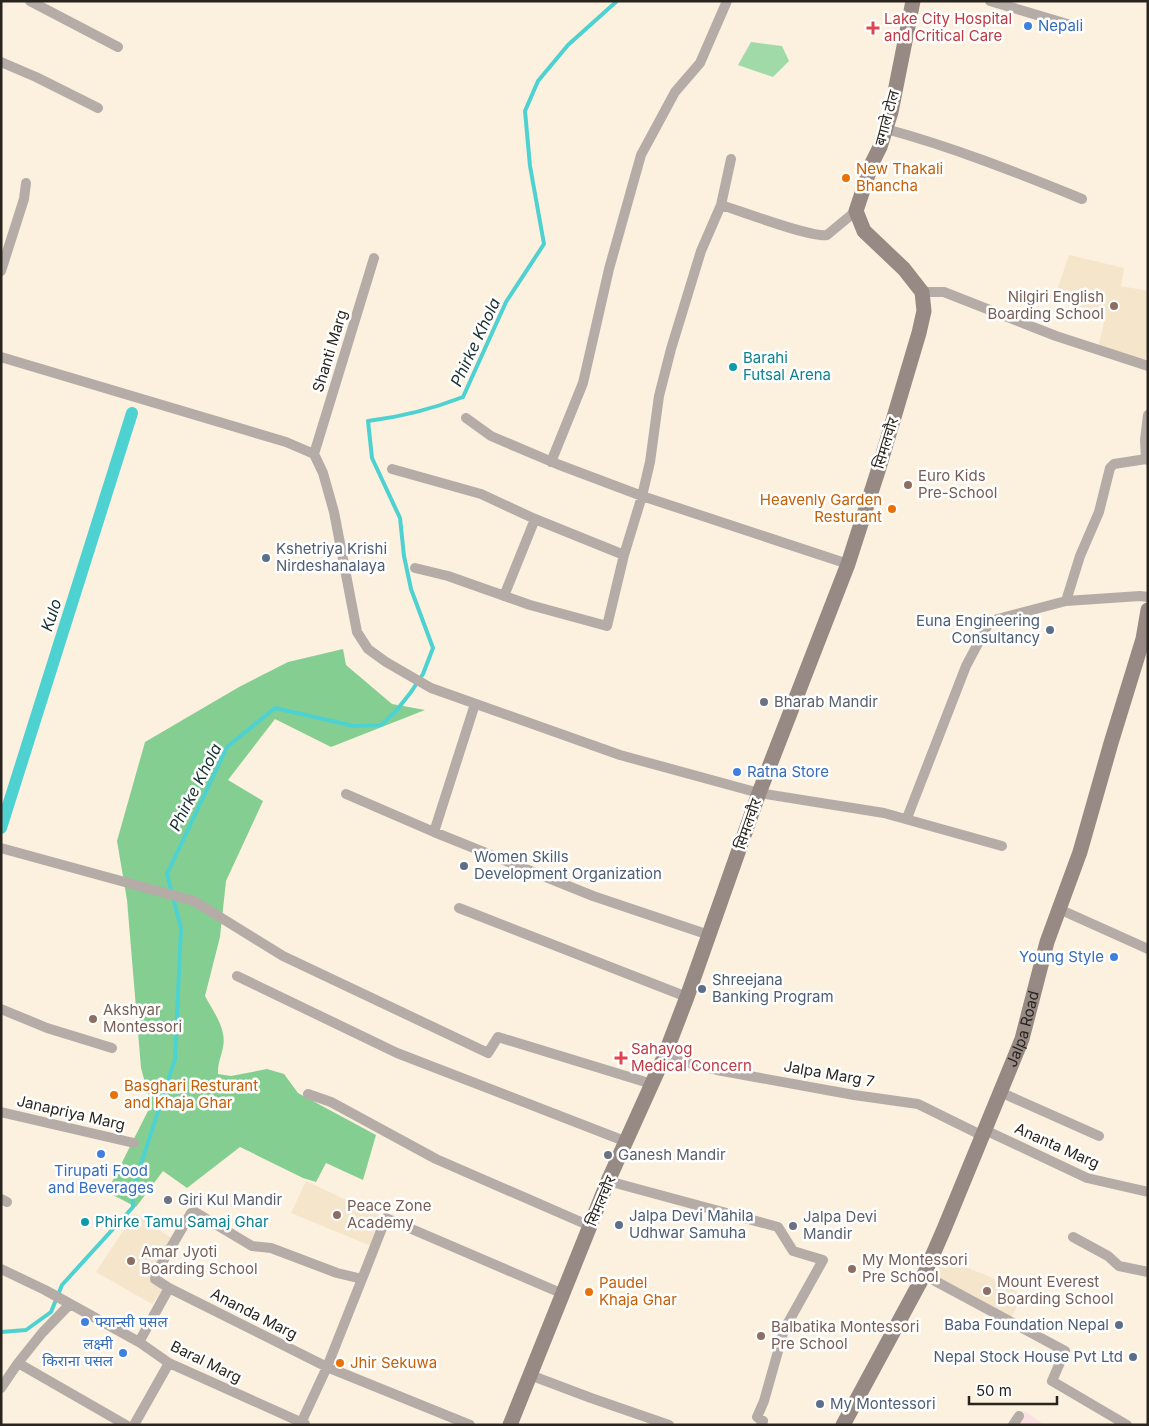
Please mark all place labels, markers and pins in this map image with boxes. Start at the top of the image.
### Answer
place label: Lake City Hospital and Critical Care [884,9,1012,45]
place label: Nepali [1038,16,1083,35]
marker: Nepali [1022,20,1034,32]
marker: Lake City Hospital and Critical Care [866,21,880,35]
place label: New Thakali Bhancha [856,159,943,195]
marker: New Thakali Bhancha [840,172,852,184]
place label: Nilgiri English Boarding School [987,287,1104,323]
marker: Nilgiri English Boarding School [1108,300,1120,312]
place label: Barahi Futsal Arena [743,348,831,384]
marker: Barahi Futsal Arena [727,361,739,373]
place label: Euro Kids Pre-School [918,466,997,502]
marker: Euro Kids Pre-School [902,479,914,491]
place label: Heavenly Garden Resturant [760,490,882,526]
marker: Heavenly Garden Resturant [886,503,898,515]
place label: Kshetriya Krishi Nirdeshanalaya [276,539,387,575]
marker: Kshetriya Krishi Nirdeshanalaya [260,552,272,564]
place label: Euna Engineering Consultancy [916,611,1041,647]
marker: Euna Engineering Consultancy [1044,624,1056,636]
place label: Bharab Mandir [774,692,878,711]
marker: Bharab Mandir [758,696,770,708]
place label: Ratna Store [747,762,829,781]
marker: Ratna Store [731,766,743,778]
place label: Women Skills Development Organization [474,847,662,883]
marker: Women Skills Development Organization [458,860,470,872]
place label: Young Style [1019,947,1104,966]
marker: Young Style [1108,951,1120,963]
place label: Shreejana Banking Program [712,970,834,1006]
marker: Shreejana Banking Program [696,983,708,995]
place label: Akshyar Montessori [103,1000,182,1036]
marker: Akshyar Montessori [87,1013,99,1025]
place label: Sahayog Medical Concern [631,1039,752,1075]
marker: Sahayog Medical Concern [615,1052,627,1064]
place label: Basghari Resturant and Khaja Ghar [124,1076,258,1112]
marker: Basghari Resturant and Khaja Ghar [108,1089,120,1101]
place label: Ganesh Mandir [618,1145,726,1164]
marker: Tirupati Food and Beverages [95,1148,107,1160]
marker: Ganesh Mandir [602,1149,614,1161]
place label: Tirupati Food and Beverages [48,1161,154,1197]
place label: Giri Kul Mandir [178,1190,283,1209]
marker: Giri Kul Mandir [162,1194,174,1206]
place label: Peace Zone Academy [347,1196,431,1232]
place label: Jalpa Devi Mahila Udhwar Samuha [629,1206,754,1242]
place label: Jalpa Devi Mandir [803,1207,877,1243]
marker: Peace Zone Academy [331,1209,343,1221]
place label: Phirke Tamu Samaj Ghar [95,1212,269,1231]
marker: Phirke Tamu Samaj Ghar [79,1216,91,1228]
marker: Jalpa Devi Mahila Udhwar Samuha [613,1219,625,1231]
marker: Jalpa Devi Mandir [787,1220,799,1232]
place label: Amar Jyoti Boarding School [141,1242,258,1278]
place label: My Montessori Pre School [862,1250,968,1286]
marker: Amar Jyoti Boarding School [125,1255,137,1267]
marker: My Montessori Pre School [846,1263,858,1275]
place label: Mount Everest Boarding School [997,1272,1114,1308]
place label: Paudel Khaja Ghar [599,1273,677,1309]
marker: Mount Everest Boarding School [981,1285,993,1297]
marker: Paudel Khaja Ghar [583,1286,595,1298]
place label: फ्यान्सी पसल [95,1312,168,1331]
place label: Baba Foundation Nepal [944,1315,1109,1334]
marker: फ्यान्सी पसल [79,1316,91,1328]
place label: Balbatika Montessori Pre School [771,1317,919,1353]
marker: Baba Foundation Nepal [1113,1319,1125,1331]
marker: Balbatika Montessori Pre School [755,1330,767,1342]
place label: लक्ष्मी किराना पसल [42,1334,114,1370]
marker: लक्ष्मी किराना पसल [117,1347,129,1359]
place label: Nepal Stock House Pvt Ltd [934,1347,1123,1366]
marker: Nepal Stock House Pvt Ltd [1127,1351,1139,1363]
place label: Jhir Sekuwa [350,1353,437,1372]
marker: Jhir Sekuwa [334,1357,346,1369]
place label: My Montessori [830,1394,936,1413]
marker: My Montessori [814,1398,826,1410]

